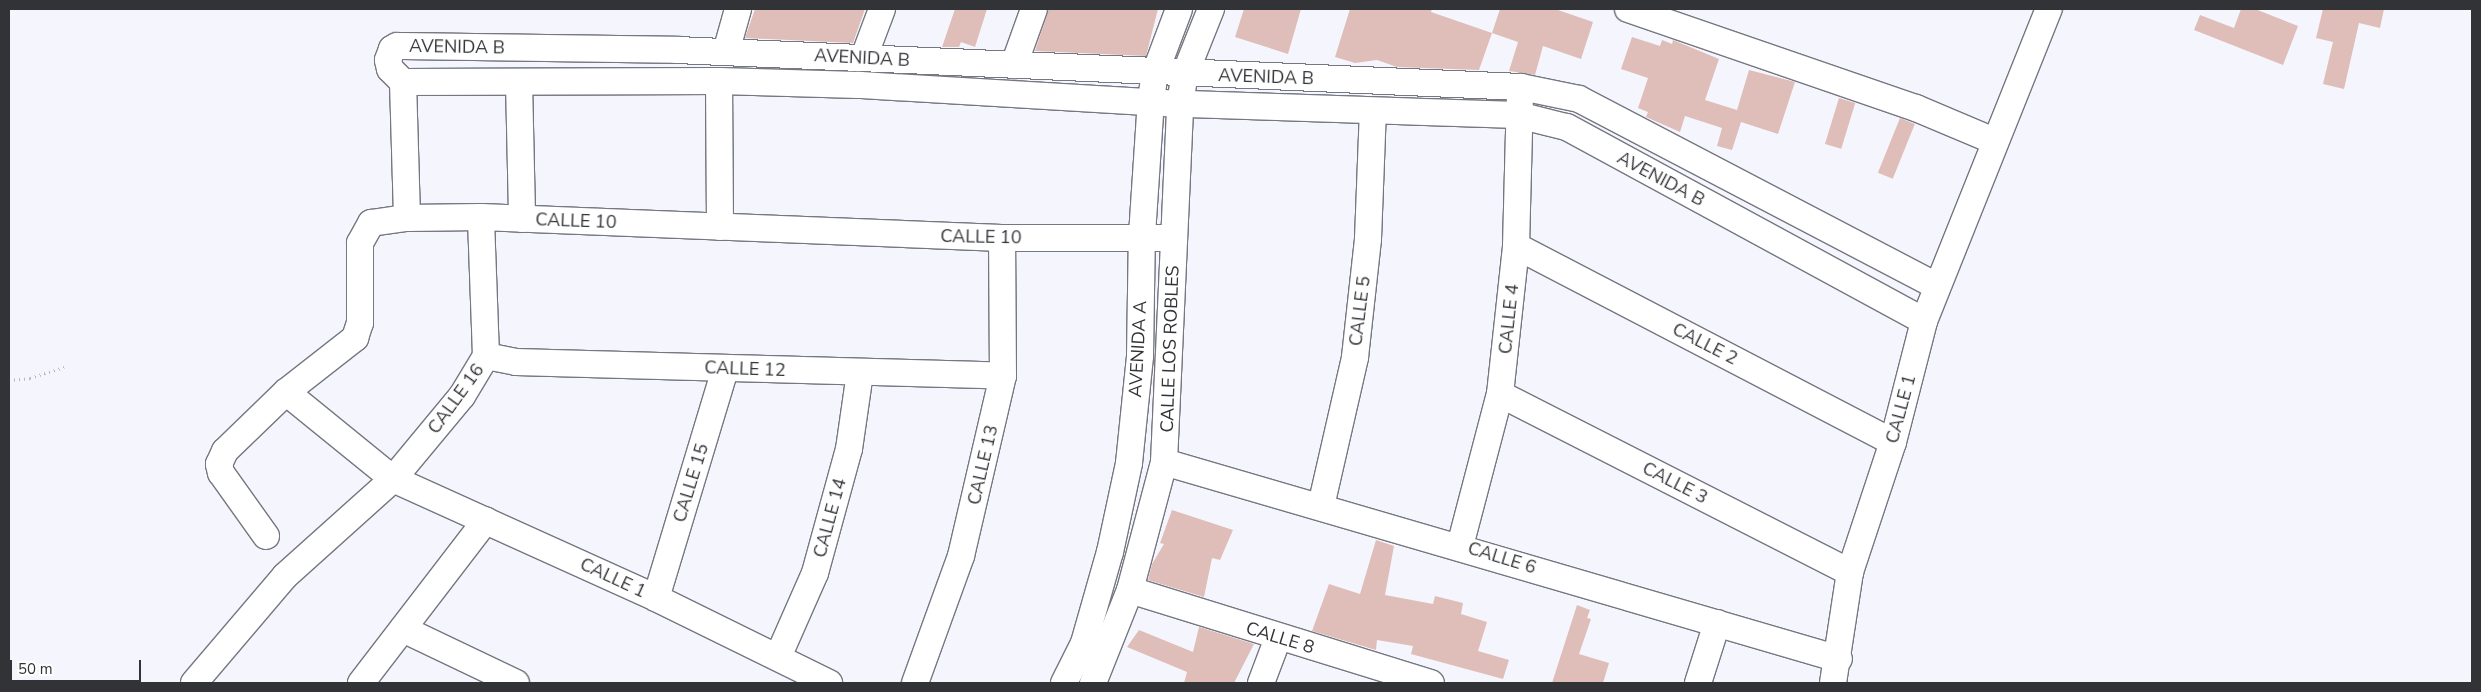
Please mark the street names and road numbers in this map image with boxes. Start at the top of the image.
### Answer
street label: AVENIDA B [409,35,505,59]
street label: AVENIDA B [813,45,911,71]
street label: AVENIDA B [1218,65,1314,89]
street label: AVENIDA B [1614,147,1708,211]
street label: CALLE 10 [535,209,617,233]
street label: CALLE 10 [940,225,1022,249]
street label: CALLE LOS ROBLES [1156,265,1184,433]
street label: CALLE 5 [1345,275,1375,347]
street label: CALLE 4 [1495,283,1523,355]
street label: AVENIDA A [1125,300,1151,398]
street label: CALLE 2 [1669,318,1741,370]
street label: CALLE 12 [704,357,786,381]
street label: CALLE 16 [423,360,489,438]
street label: CALLE 1 [1881,372,1921,446]
street label: CALLE 13 [963,423,1003,507]
street label: CALLE 15 [669,441,713,525]
street label: CALLE 3 [1639,457,1711,509]
street label: CALLE 14 [809,476,851,560]
street label: CALLE 6 [1465,537,1539,579]
street label: CALLE 1 [577,553,649,603]
street label: CALLE 8 [1243,617,1317,659]

